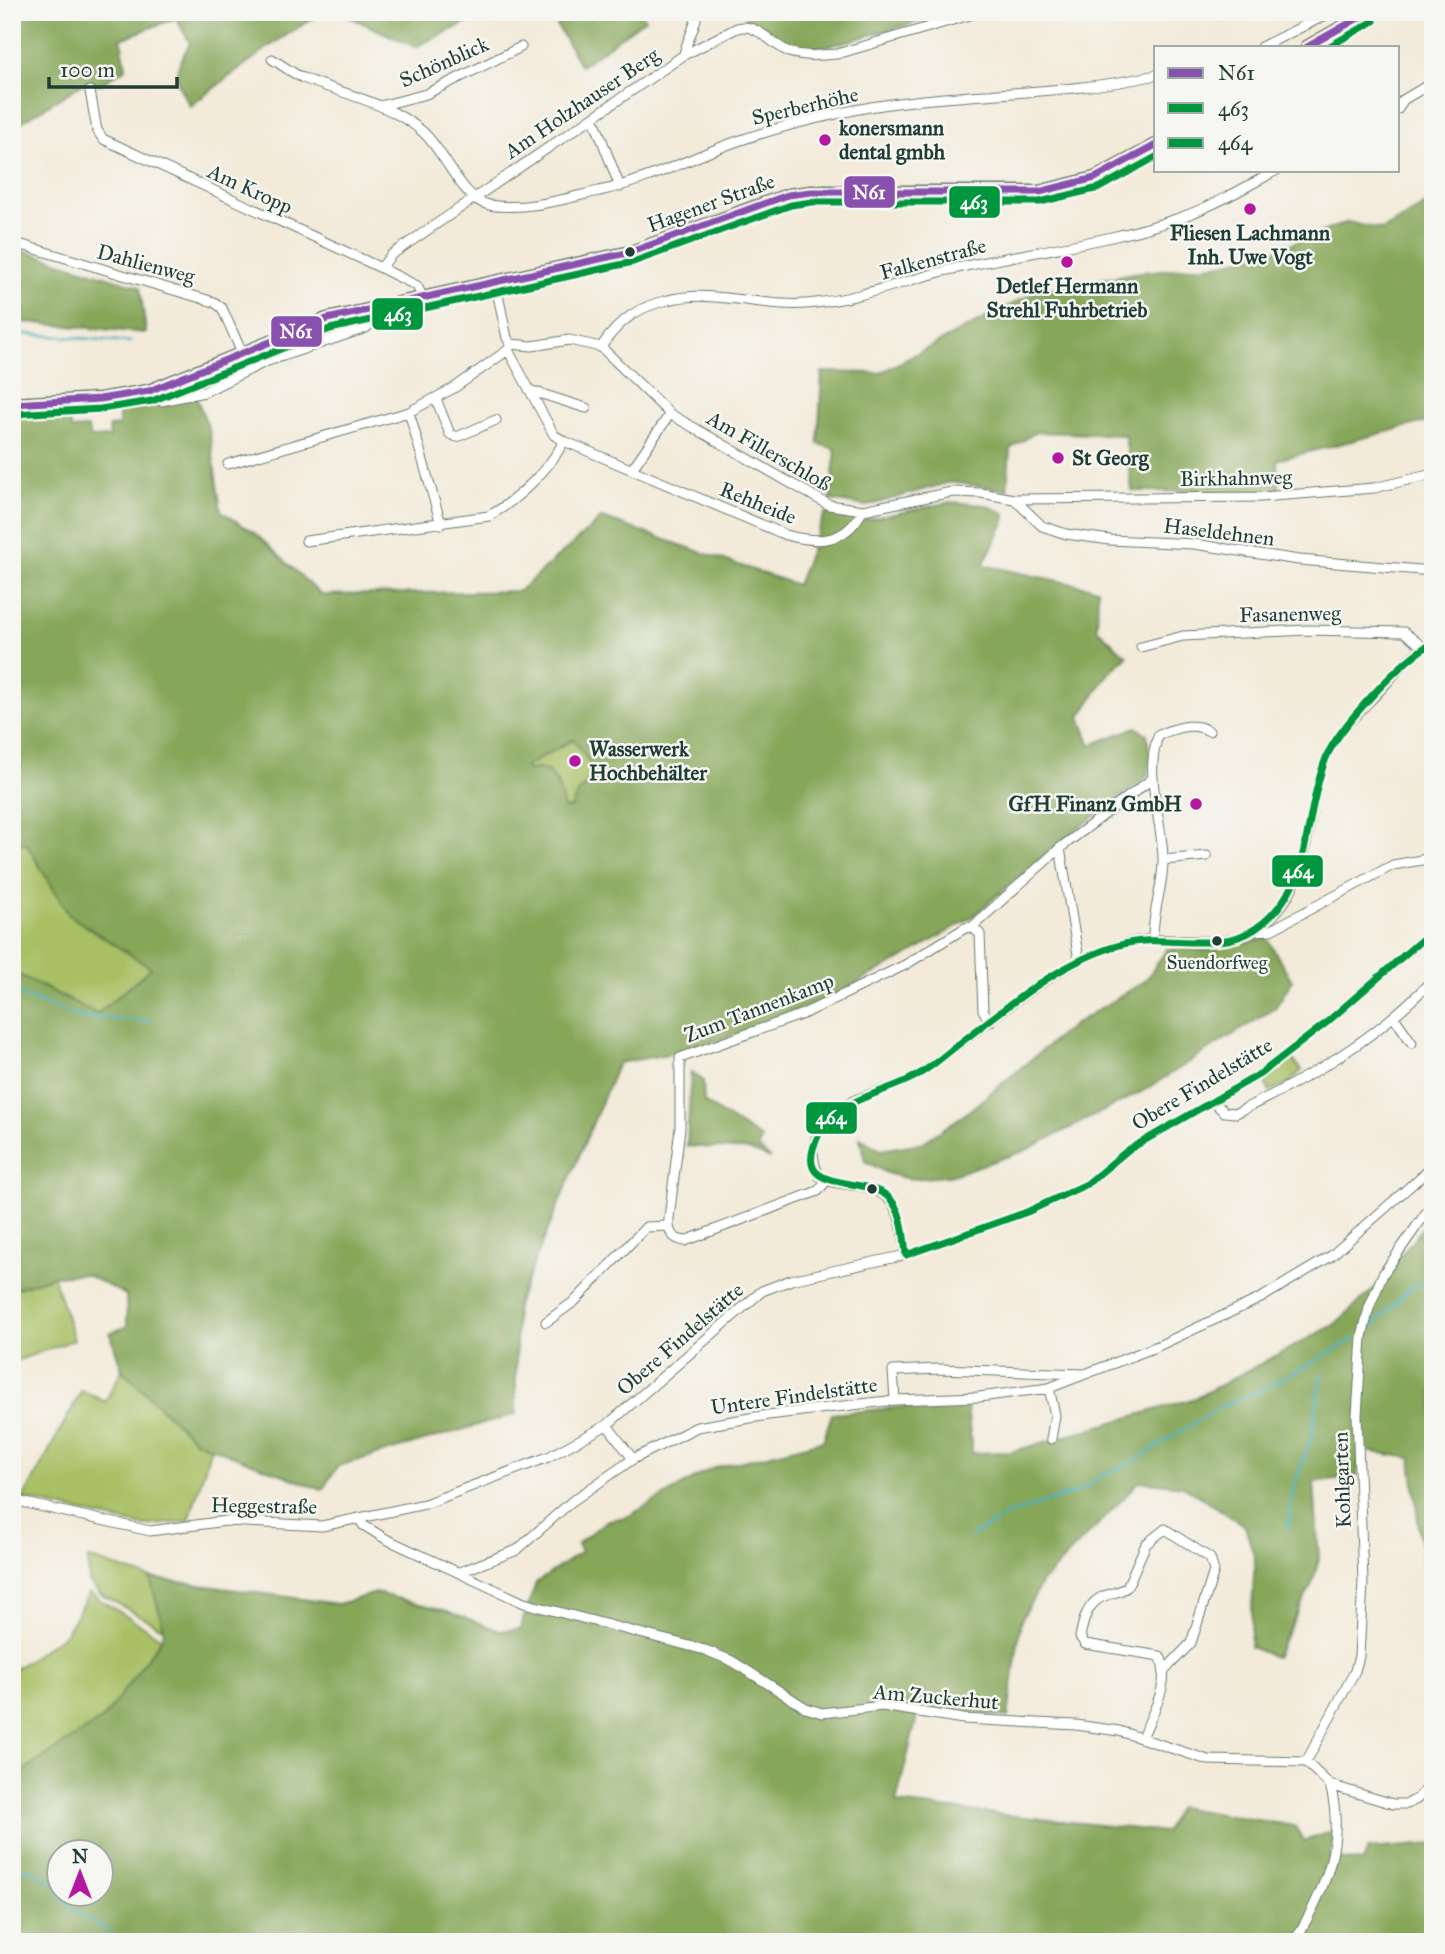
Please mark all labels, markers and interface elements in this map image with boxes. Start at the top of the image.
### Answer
street label: Schönblick [395,31,493,93]
street label: Am Holzhauser Berg [499,41,665,165]
scale bar [49,46,177,90]
legend [1154,46,1400,172]
text: 100 m [60,57,115,83]
text: N61 [1218,60,1255,86]
street label: Sperberhöhe [749,81,861,131]
text: 463 [1218,96,1249,122]
place label: konersmann dental gmbh [839,115,946,165]
text: 464 [1218,130,1253,156]
marker: konersmann dental gmbh [817,132,833,148]
street label: Am Kropp [202,158,297,220]
street label: Hagener Straße [644,168,779,238]
line badge: N61 [843,175,896,209]
text: N61 [852,181,886,204]
line badge: 463 [948,185,1001,219]
text: 463 [960,191,988,215]
marker: Fliesen Lachmann Inh. Uwe Vogt [1242,201,1258,217]
place label: Fliesen Lachmann Inh. Uwe Vogt [1170,220,1331,270]
street label: Falkenstraße [877,232,989,286]
street label: Dahlienweg [94,238,198,290]
unlabelled marker [623,245,637,259]
marker: Detlef Hermann Strehl Fuhrbetrieb [1059,254,1075,270]
place label: Detlef Hermann Strehl Fuhrbetrieb [987,273,1147,323]
line badge: 463 [371,297,424,331]
text: 463 [384,303,412,327]
line badge: N61 [270,315,323,348]
text: N61 [279,320,313,343]
street label: Am Fillerschloß [701,404,836,497]
place label: St Georg [1072,445,1150,471]
marker: St Georg [1050,450,1066,466]
street label: Birkhahnweg [1180,464,1293,492]
street label: Rehheide [716,476,800,530]
street label: Haseldehnen [1162,512,1276,552]
street label: Fasanenweg [1239,600,1341,628]
place label: Wasserwerk Hochbehälter [589,736,708,786]
marker: Wasserwerk Hochbehälter [567,753,583,769]
place label: GfH Finanz GmbH [1008,791,1182,817]
marker: GfH Finanz GmbH [1188,796,1204,812]
line badge: 464 [1271,854,1324,888]
text: 464 [1283,860,1315,884]
marker: Suendorfweg [1210,934,1224,948]
place label: Suendorfweg [1166,951,1268,975]
street label: Zum Tannenkamp [681,968,837,1048]
street label: Obere Findelstätte [1127,1032,1277,1136]
line badge: 464 [805,1101,858,1135]
text: 464 [816,1106,848,1130]
unlabelled marker [865,1182,879,1196]
street label: Obere Findelstätte [611,1277,749,1401]
street label: Untere Findelstätte [709,1371,879,1421]
street label: Kohlgarten [1327,1431,1357,1529]
street label: Heggestraße [211,1492,318,1520]
street label: Am Zuckerhut [871,1678,1000,1715]
north arrow [46,1839,116,1909]
text: N [72,1845,88,1868]

